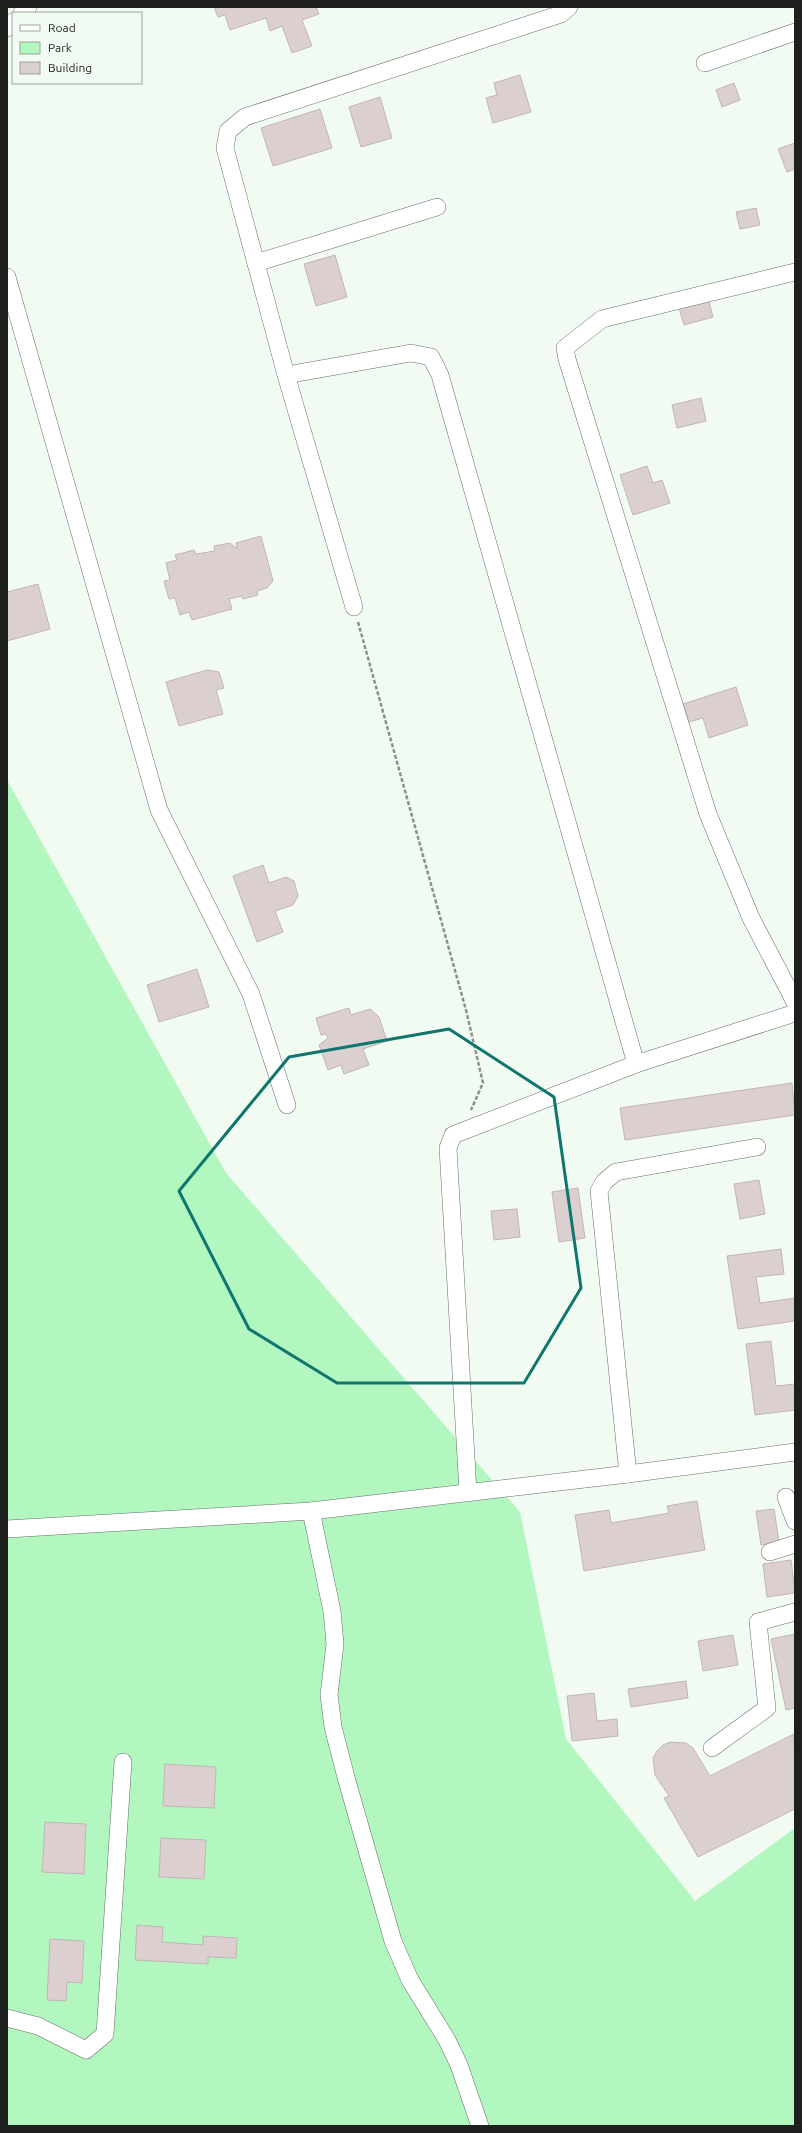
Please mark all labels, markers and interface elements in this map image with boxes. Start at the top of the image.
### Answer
legend [12,12,142,84]
text: Road [48,21,76,34]
text: Park [48,41,72,54]
text: Building [48,61,92,74]

